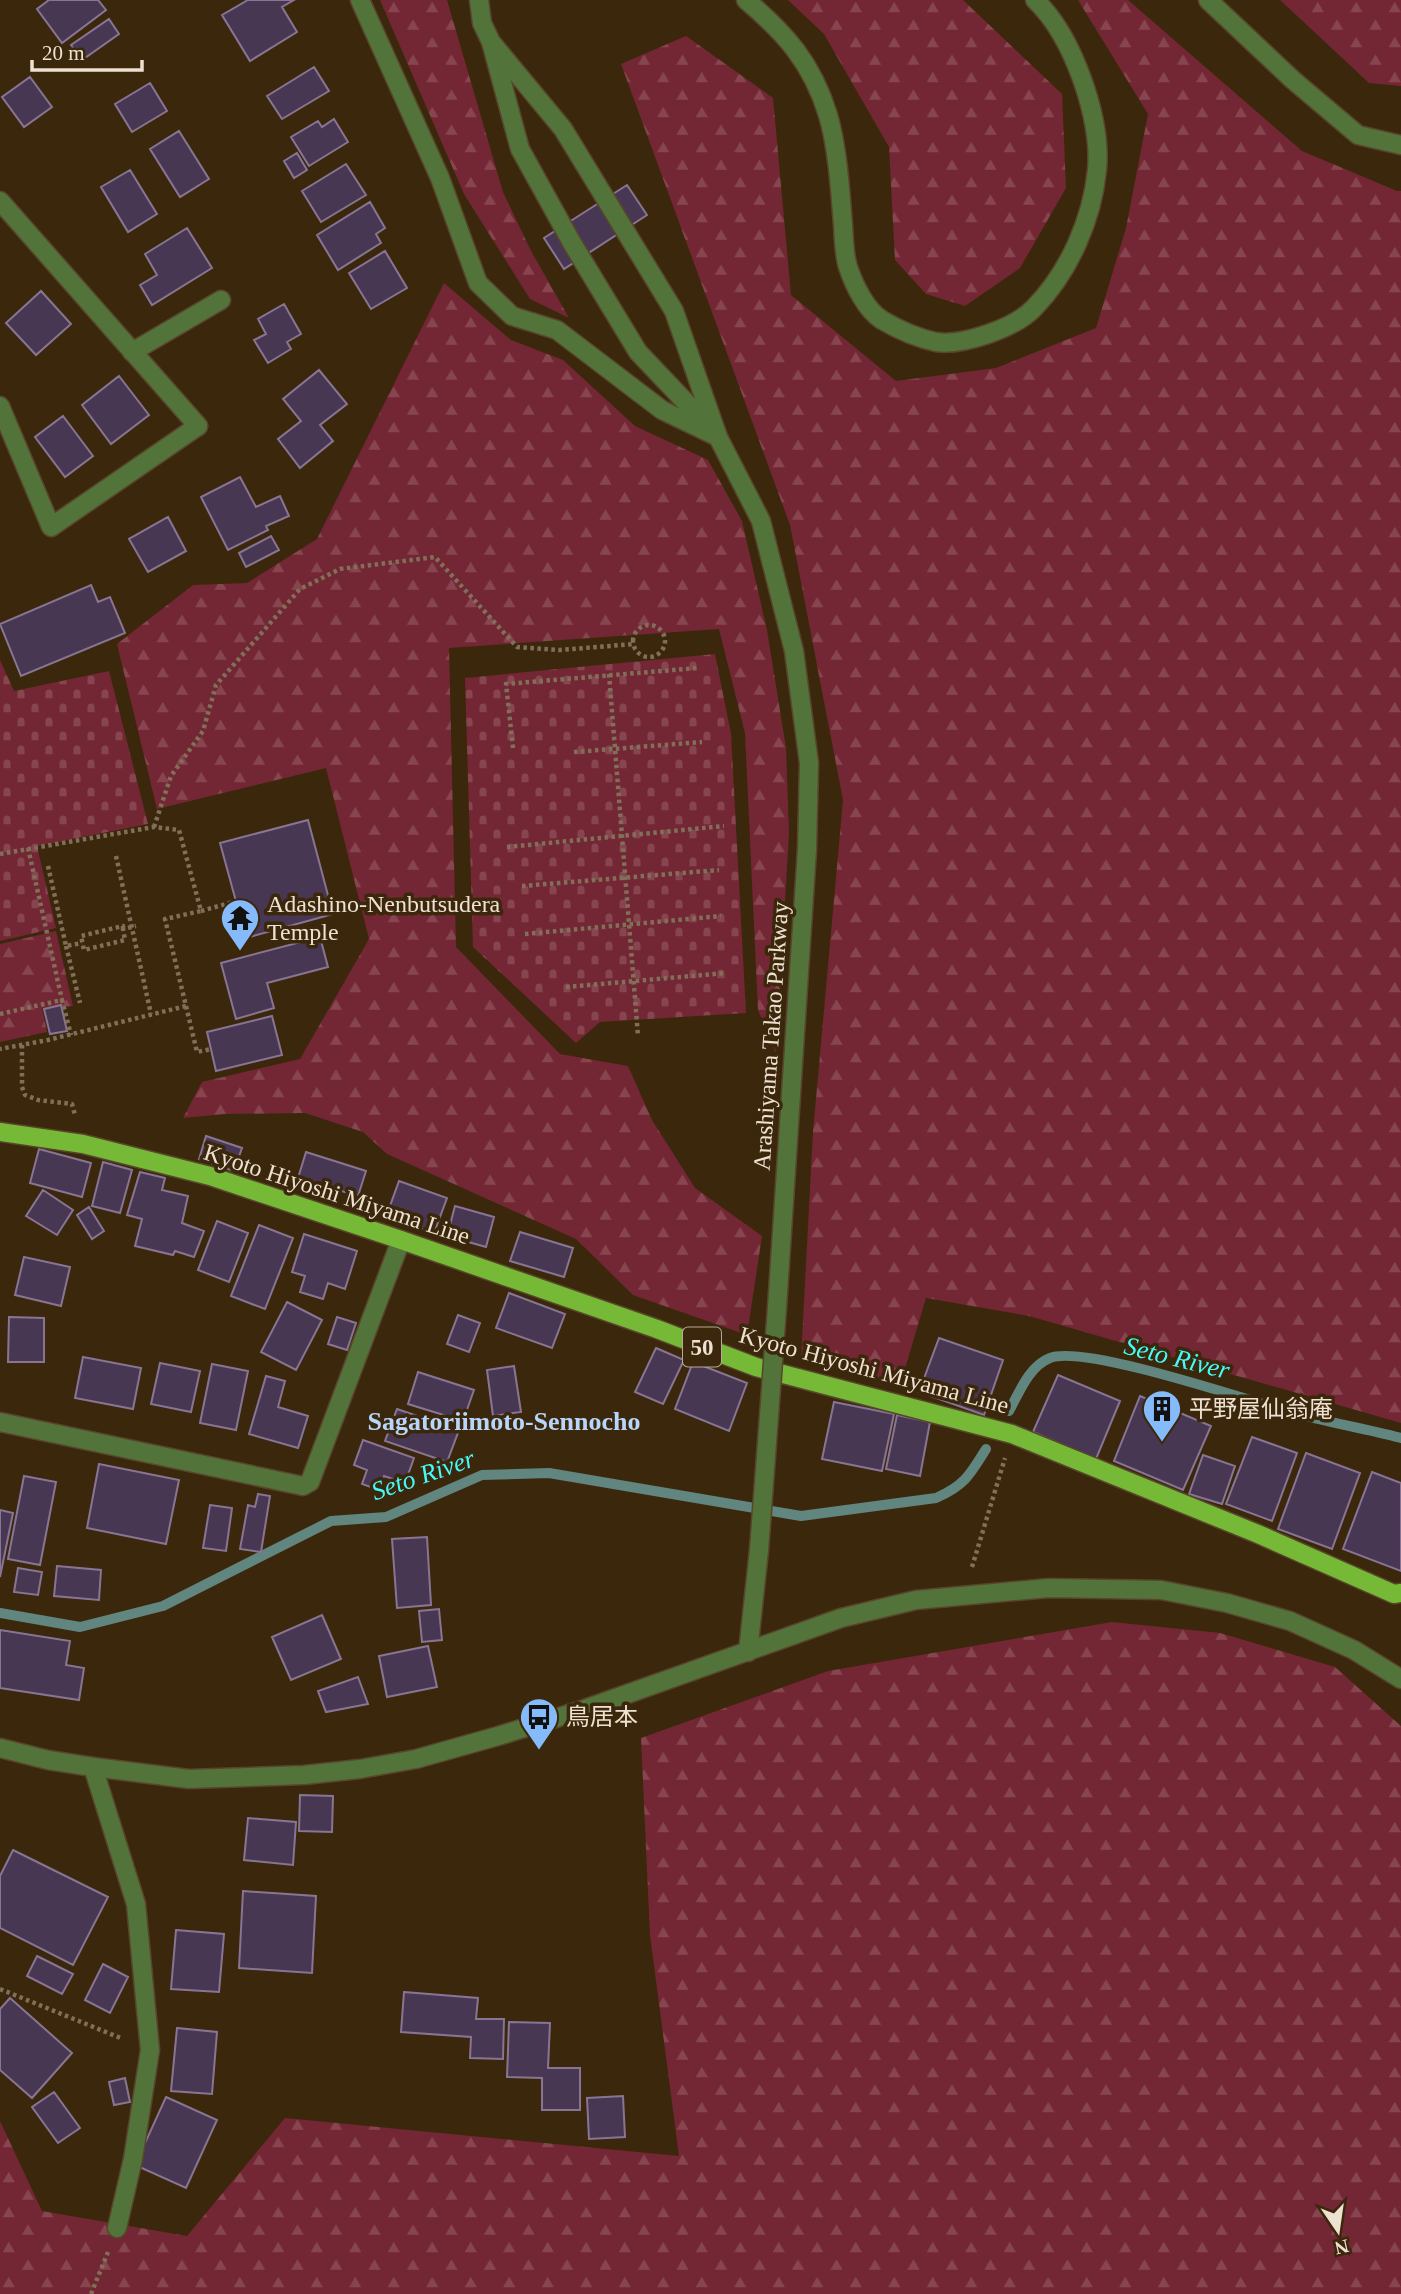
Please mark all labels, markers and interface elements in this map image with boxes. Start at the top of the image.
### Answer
scale bar [32,28,142,72]
text: 20 m [42,41,85,65]
place label: Adashino-Nenbutsudera Temple [267,891,501,945]
temple icon: Adashino-Nenbutsudera Temple [219,897,261,952]
street label: Arashiyama Takao Parkway [749,901,793,1171]
street label: Kyoto Hiyoshi Miyama Line [201,1139,473,1249]
street label: Kyoto Hiyoshi Miyama Line [736,1321,1012,1419]
road number: 50 [683,1328,721,1366]
water label: Seto River [1121,1331,1234,1385]
building icon: 平野屋仙翁庵 [1141,1388,1183,1443]
place label: 平野屋仙翁庵 [1189,1396,1333,1422]
district label: Sagatoriimoto-Sennocho [368,1407,641,1436]
water label: Seto River [367,1443,479,1506]
bus stop icon: 鳥居本 [518,1696,560,1751]
place label: 鳥居本 [566,1704,638,1730]
north arrow [1303,2196,1373,2266]
text: N [1332,2235,1351,2259]

